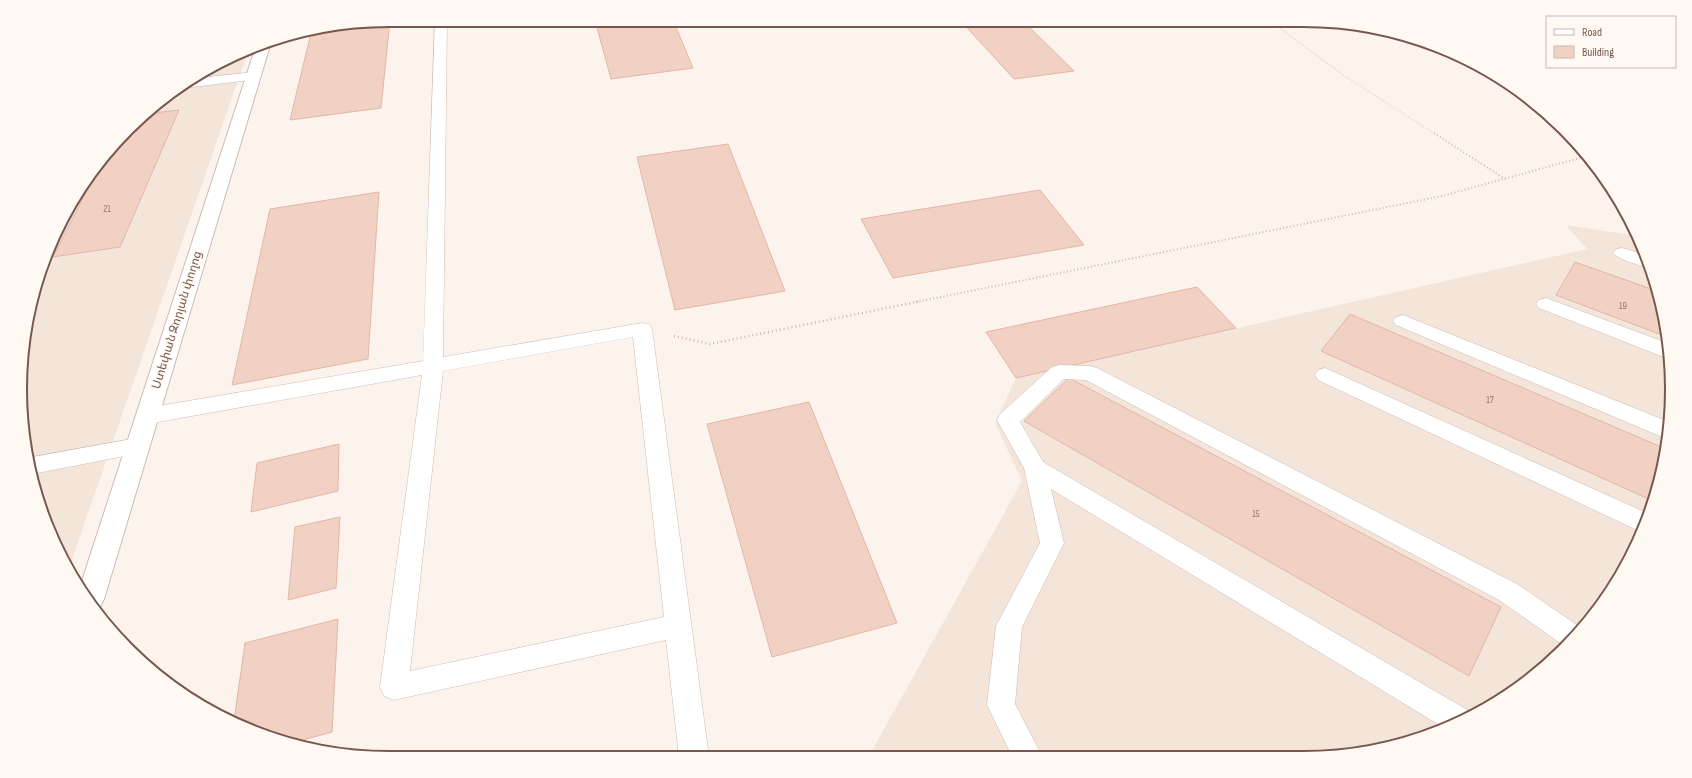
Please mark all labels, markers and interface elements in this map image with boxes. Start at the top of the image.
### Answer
legend [1546,16,1676,68]
text: Road [1582,25,1602,40]
text: Building [1582,45,1614,60]
house number: 21 [103,203,111,215]
street label: Ստեփան Զորյան փողոց [149,249,205,391]
house number: 19 [1619,300,1627,312]
house number: 17 [1486,394,1494,406]
house number: 15 [1252,508,1260,520]

